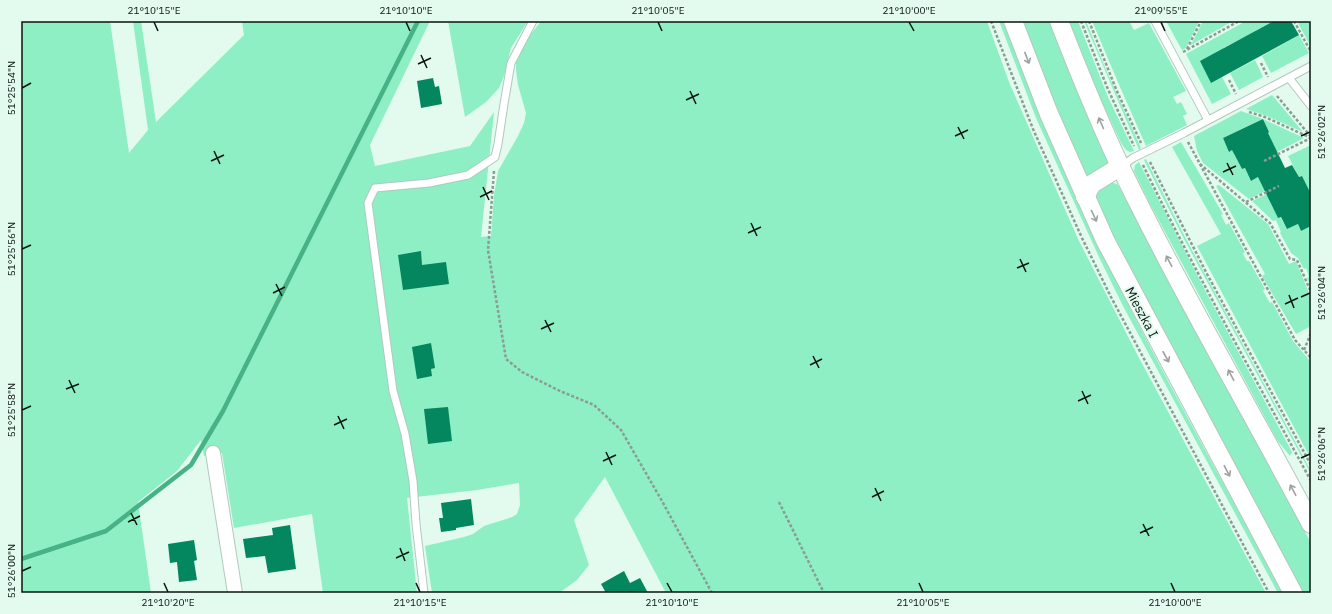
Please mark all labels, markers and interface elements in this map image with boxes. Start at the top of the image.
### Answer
text: 21°10'15"E [127,4,181,17]
text: 21°10'10"E [379,4,433,17]
text: 21°10'05"E [631,4,685,17]
text: 21°10'00"E [882,4,936,17]
text: 21°09'55"E [1134,4,1188,17]
one-way arrow [1023,51,1031,63]
text: 51°25'54"N [5,61,18,115]
text: 51°26'02"N [1315,105,1328,159]
one-way arrow [1097,118,1104,130]
one-way arrow [1091,210,1098,222]
text: 51°25'56"N [5,222,18,276]
one-way arrow [1164,255,1172,267]
text: 51°26'04"N [1315,266,1328,320]
street label: Mieszka I [1121,284,1162,341]
one-way arrow [1163,350,1170,362]
one-way arrow [1226,370,1234,382]
text: 51°25'58"N [5,383,18,437]
text: 51°26'06"N [1315,427,1328,481]
one-way arrow [1224,465,1231,477]
one-way arrow [1288,484,1296,496]
text: 51°26'00"N [5,544,18,598]
text: 21°10'20"E [141,596,195,609]
text: 21°10'15"E [393,596,447,609]
text: 21°10'10"E [645,596,699,609]
text: 21°10'05"E [896,596,950,609]
text: 21°10'00"E [1148,596,1202,609]

